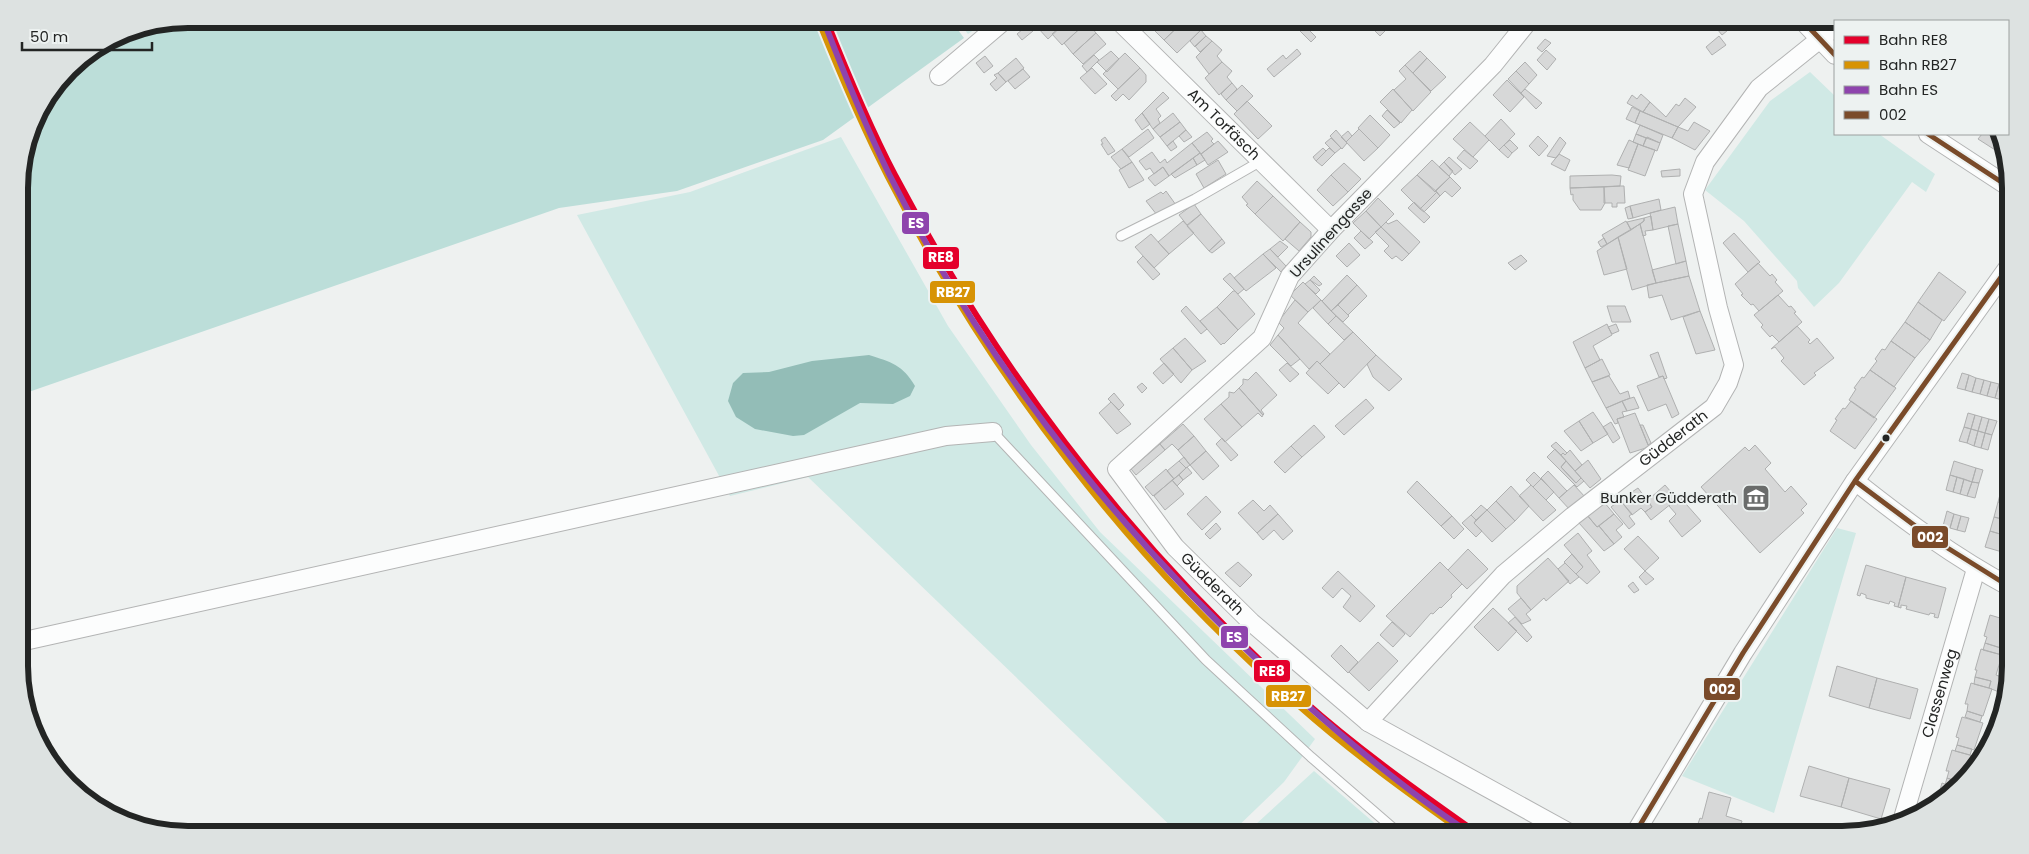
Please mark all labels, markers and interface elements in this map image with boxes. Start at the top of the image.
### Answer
scale bar [22,20,152,52]
legend [1834,20,2009,135]
text: 50 m [30,26,68,47]
text: Bahn RE8 [1879,29,1948,50]
text: Bahn RB27 [1879,54,1957,75]
text: Bahn ES [1879,79,1938,100]
street label: Am Torfäsch [1183,83,1265,165]
text: 002 [1879,104,1906,125]
street label: Ursulinengasse [1285,183,1377,282]
line badge: ES [901,211,930,235]
text: ES [908,213,924,233]
line badge: RE8 [922,246,960,270]
text: RE8 [928,247,954,267]
line badge: RB27 [929,280,976,304]
text: RB27 [936,282,970,302]
street label: Güdderath [1634,405,1712,471]
unlabelled marker [1881,433,1891,443]
museum icon: Bunker Güdderath [1741,483,1771,513]
place label: Bunker Güdderath [1600,487,1737,508]
line badge: 002 [1911,525,1949,549]
text: 002 [1917,527,1943,547]
street label: Güdderath [1176,547,1249,620]
line badge: ES [1220,625,1249,649]
text: ES [1226,627,1242,647]
street label: Classenweg [1916,646,1962,740]
line badge: RE8 [1253,659,1291,683]
text: RE8 [1259,661,1285,681]
line badge: 002 [1703,677,1741,701]
text: 002 [1709,679,1735,699]
line badge: RB27 [1265,684,1312,708]
text: RB27 [1271,686,1305,706]

